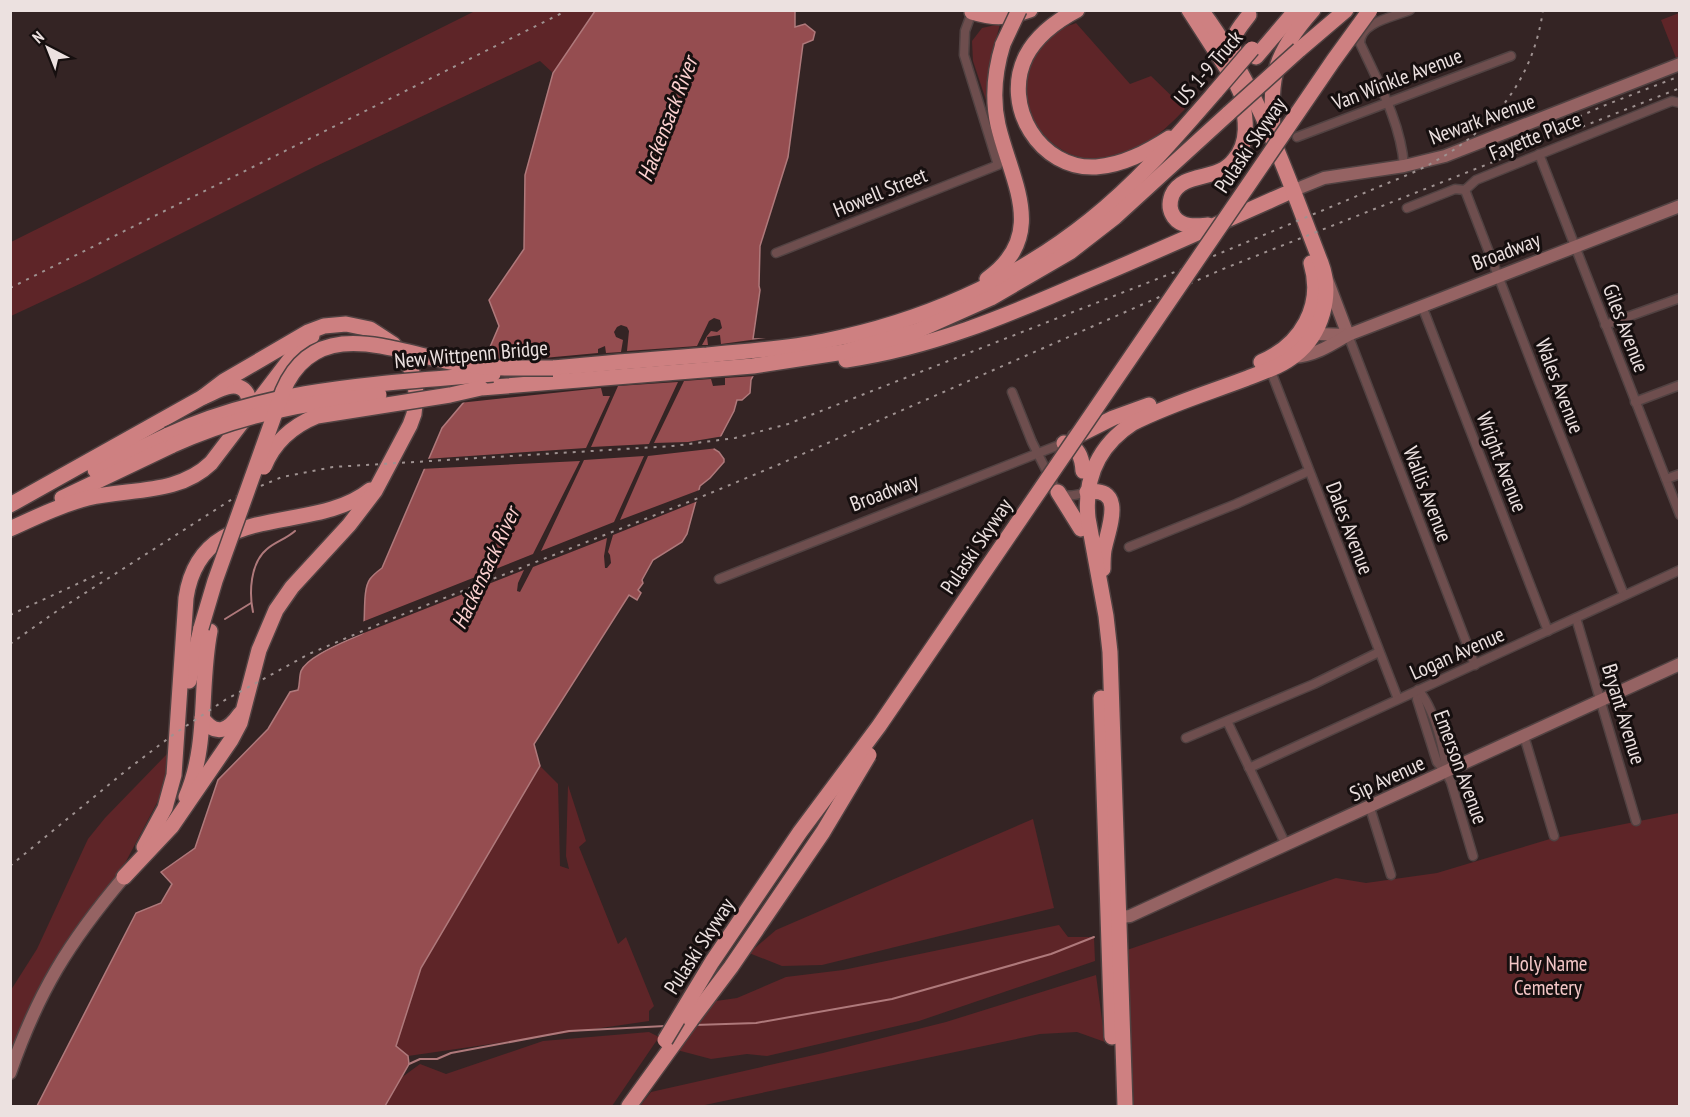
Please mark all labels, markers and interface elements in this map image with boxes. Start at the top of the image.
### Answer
north arrow [18,18,78,78]
street label: US 1-9 Truck [1168,25,1248,111]
text: N [28,27,48,47]
street label: Van Winkle Avenue [1327,42,1466,117]
water label: Hackensack River [630,50,705,185]
street label: Newark Avenue [1425,87,1539,151]
street label: Pulaski Skyway [1208,92,1292,198]
street label: Fayette Place [1485,105,1585,167]
street label: Howell Street [829,161,931,223]
street label: Broadway [1468,226,1544,276]
street label: Giles Avenue [1597,280,1655,376]
street label: New Wittpenn Bridge [393,334,549,374]
street label: Wales Avenue [1530,335,1590,437]
street label: Wright Avenue [1471,408,1533,516]
street label: Wallis Avenue [1397,442,1459,546]
street label: Broadway [846,467,922,517]
street label: Dales Avenue [1320,478,1380,578]
street label: Pulaski Skyway [934,493,1018,599]
water label: Hackensack River [445,500,527,633]
street label: Logan Avenue [1406,620,1508,686]
street label: Bryant Avenue [1596,660,1652,768]
street label: Emerson Avenue [1428,706,1494,828]
street label: Sip Avenue [1345,749,1429,807]
street label: Pulaski Skyway [658,893,740,999]
park label: Holy Name Cemetery [1508,950,1588,1001]

